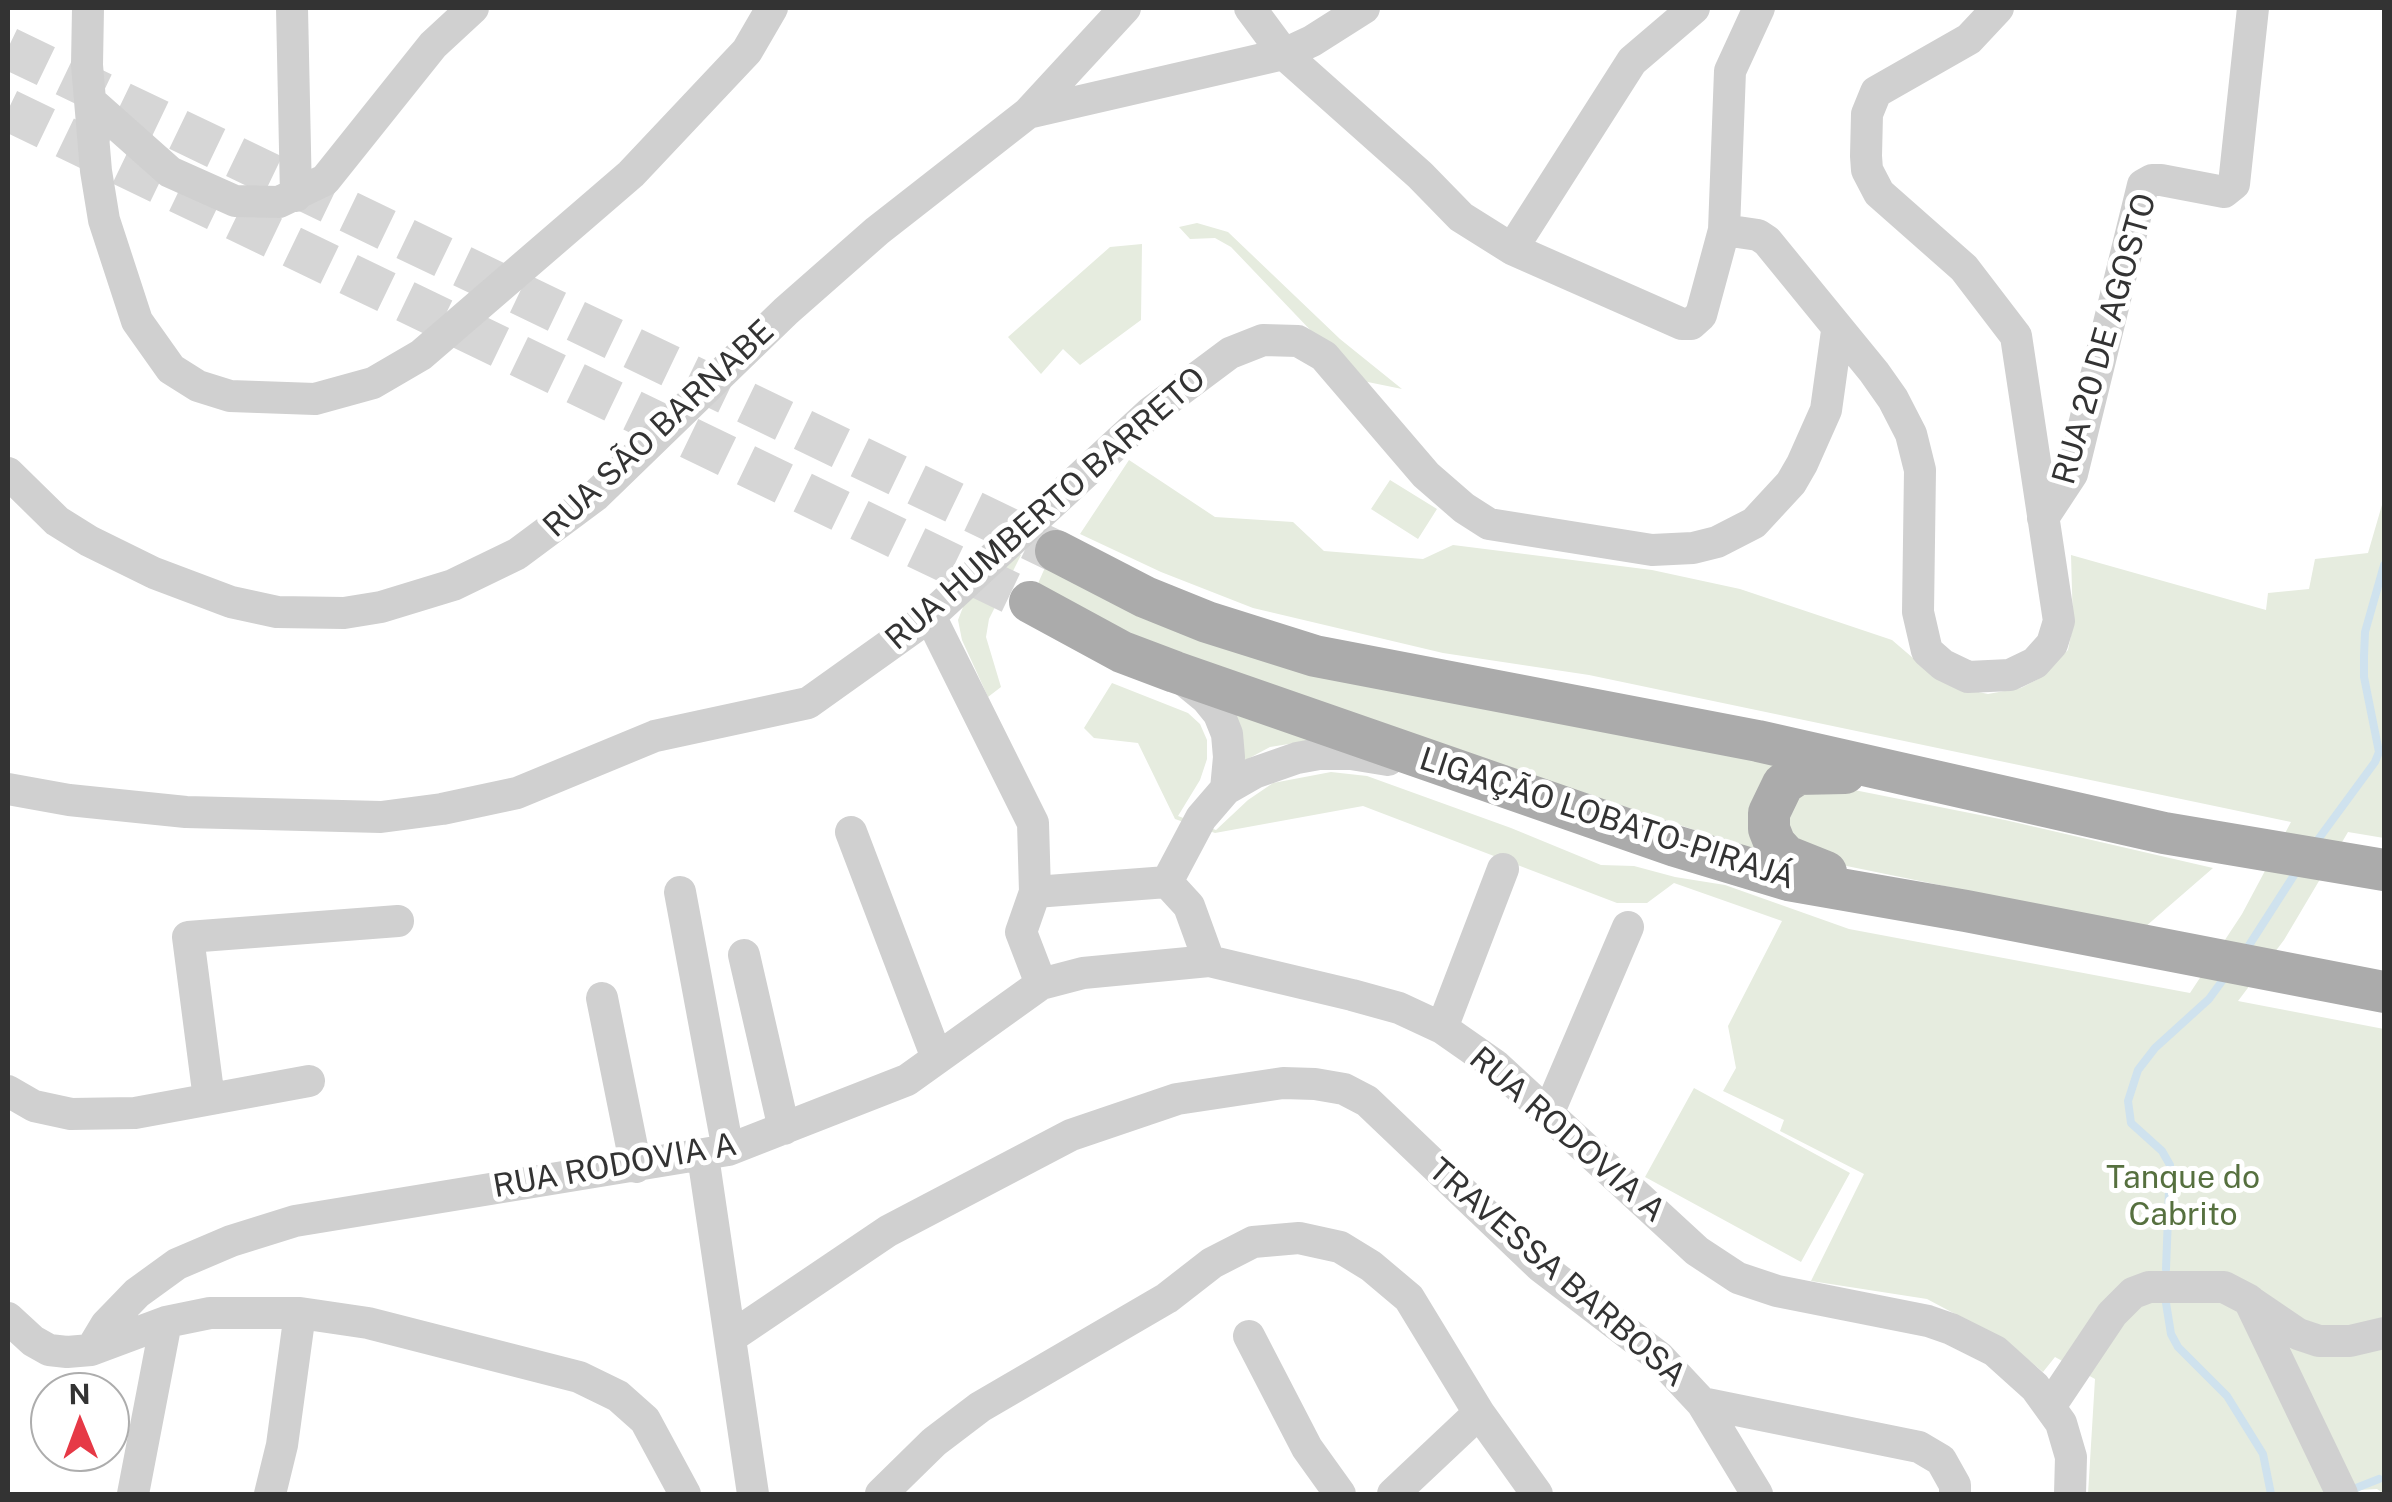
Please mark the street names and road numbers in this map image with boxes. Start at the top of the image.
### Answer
street label: RUA 20 DE AGOSTO [2045,189,2165,489]
street label: RUA SÃO BARNABE [536,312,782,546]
street label: RUA HUMBERTO BARRETO [878,360,1214,658]
street label: LIGAÇÃO LOBATO-PIRAJÁ [1415,740,1799,898]
street label: RUA RODOVIA A [1461,1040,1673,1230]
street label: RUA RODOVIA A [490,1126,740,1206]
street label: TRAVESSA BARBOSA [1420,1151,1694,1395]

